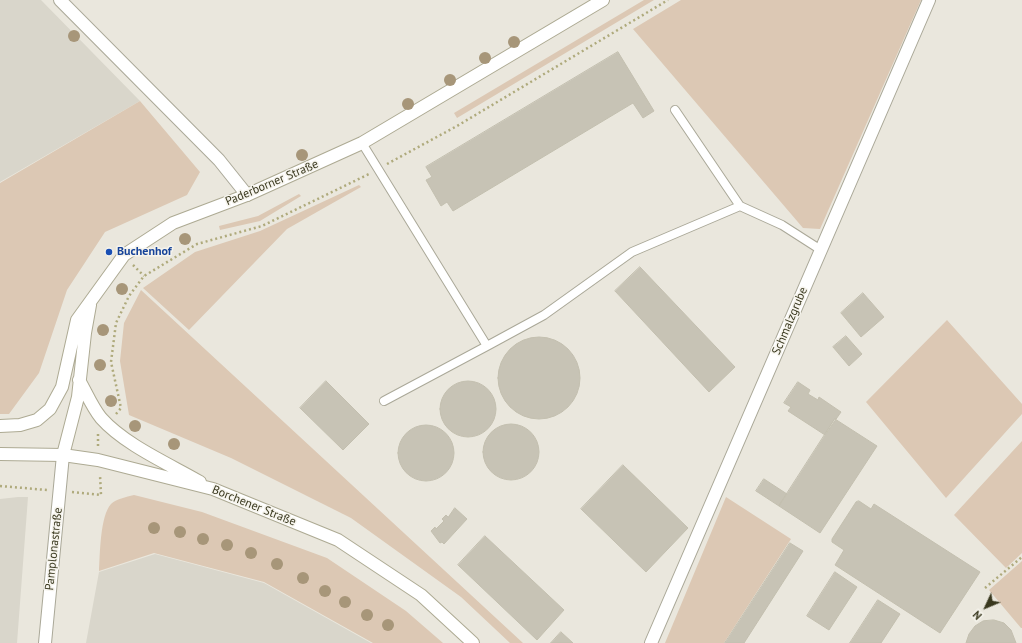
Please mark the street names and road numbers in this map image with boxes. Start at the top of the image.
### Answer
street label: Paderborner Straße [223,157,321,209]
street label: Schmalzgrube [769,285,811,357]
street label: Borchener Straße [210,483,298,529]
street label: Pamplonastraße [42,507,66,591]

